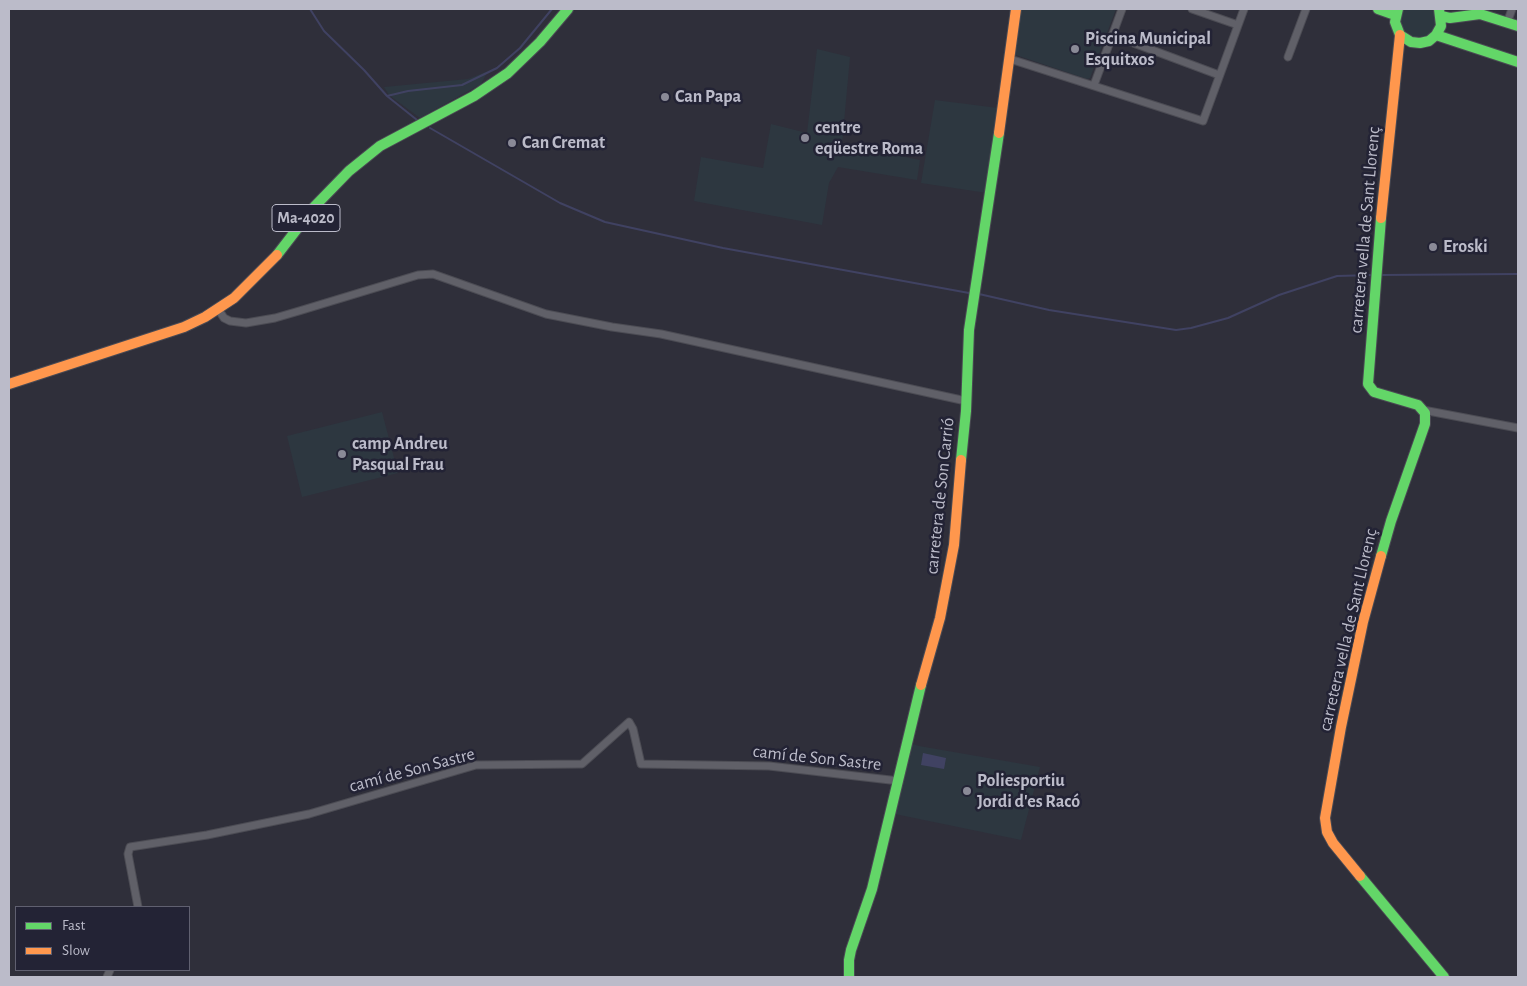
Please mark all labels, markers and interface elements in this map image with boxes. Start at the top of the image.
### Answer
place label: Piscina Municipal Esquitxos [1085,28,1211,70]
marker: Piscina Municipal Esquitxos [1069,43,1081,55]
place label: Can Papa [675,86,741,108]
marker: Can Papa [659,91,671,103]
place label: centre eqüestre Roma [815,117,923,160]
street label: carretera vella de Sant Llorenç [1345,126,1385,334]
place label: Can Cremat [522,132,605,154]
marker: centre eqüestre Roma [799,132,811,144]
marker: Can Cremat [506,137,518,149]
road number: Ma-4020 [272,204,340,232]
place label: Eroski [1443,236,1488,258]
marker: Eroski [1427,241,1439,253]
street label: carretera de Son Carrió [921,417,959,575]
place label: camp Andreu Pasqual Frau [352,433,448,476]
marker: camp Andreu Pasqual Frau [336,448,348,460]
street label: carretera vella de Sant Llorenç [1314,527,1382,733]
street label: camí de Son Sastre [752,741,882,775]
street label: camí de Son Sastre [347,743,477,797]
place label: Poliesportiu Jordi d'es Racó [977,770,1080,812]
marker: Poliesportiu Jordi d'es Racó [961,785,973,797]
legend [15,906,190,971]
text: Fast [62,918,85,933]
text: Slow [62,943,90,958]

